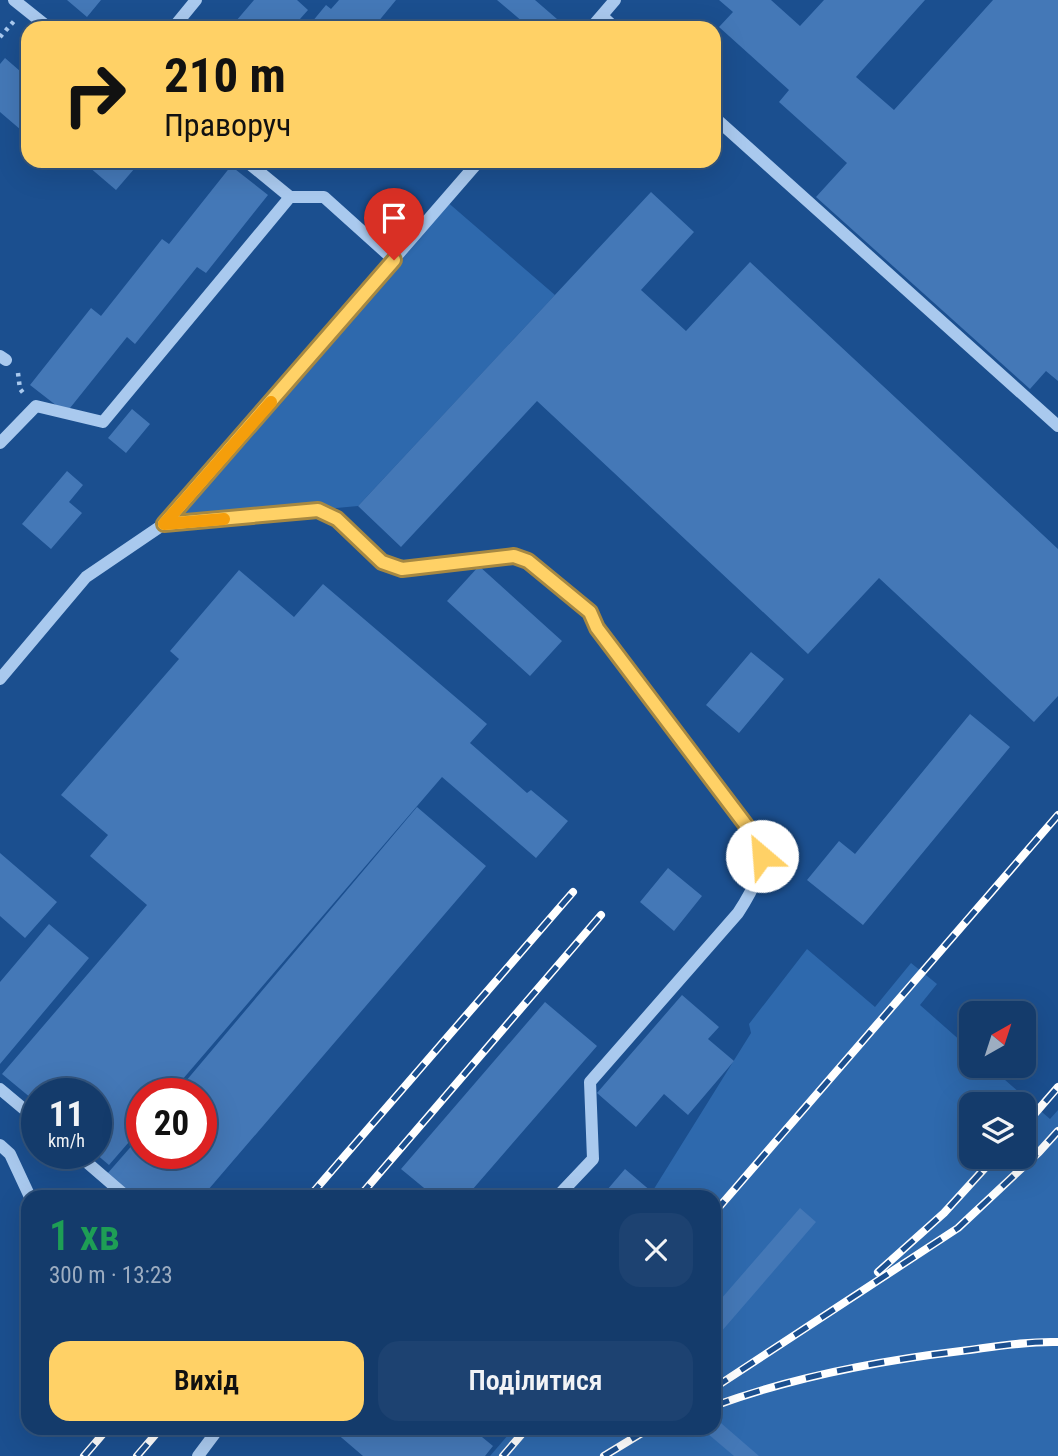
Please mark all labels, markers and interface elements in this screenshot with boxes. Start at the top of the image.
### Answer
text: 210 m [164,47,286,104]
icon: right [49,49,140,140]
text: Праворуч [164,106,291,144]
pin [364,188,424,260]
icon: arrive [375,199,413,237]
position arrow [725,819,799,893]
north arrow [959,1001,1036,1078]
map controls [959,1001,1036,1169]
speed limit sign: 20 [126,1078,217,1169]
button: layers [959,1092,1036,1169]
text: 11 [49,1094,84,1135]
text: km/h [48,1130,85,1151]
text: 1 хв [49,1211,120,1260]
button: close [619,1213,693,1287]
text: 300 m · 13:23 [49,1262,173,1289]
button: Вихід [49,1341,364,1421]
button: Поділитися [378,1341,693,1421]

